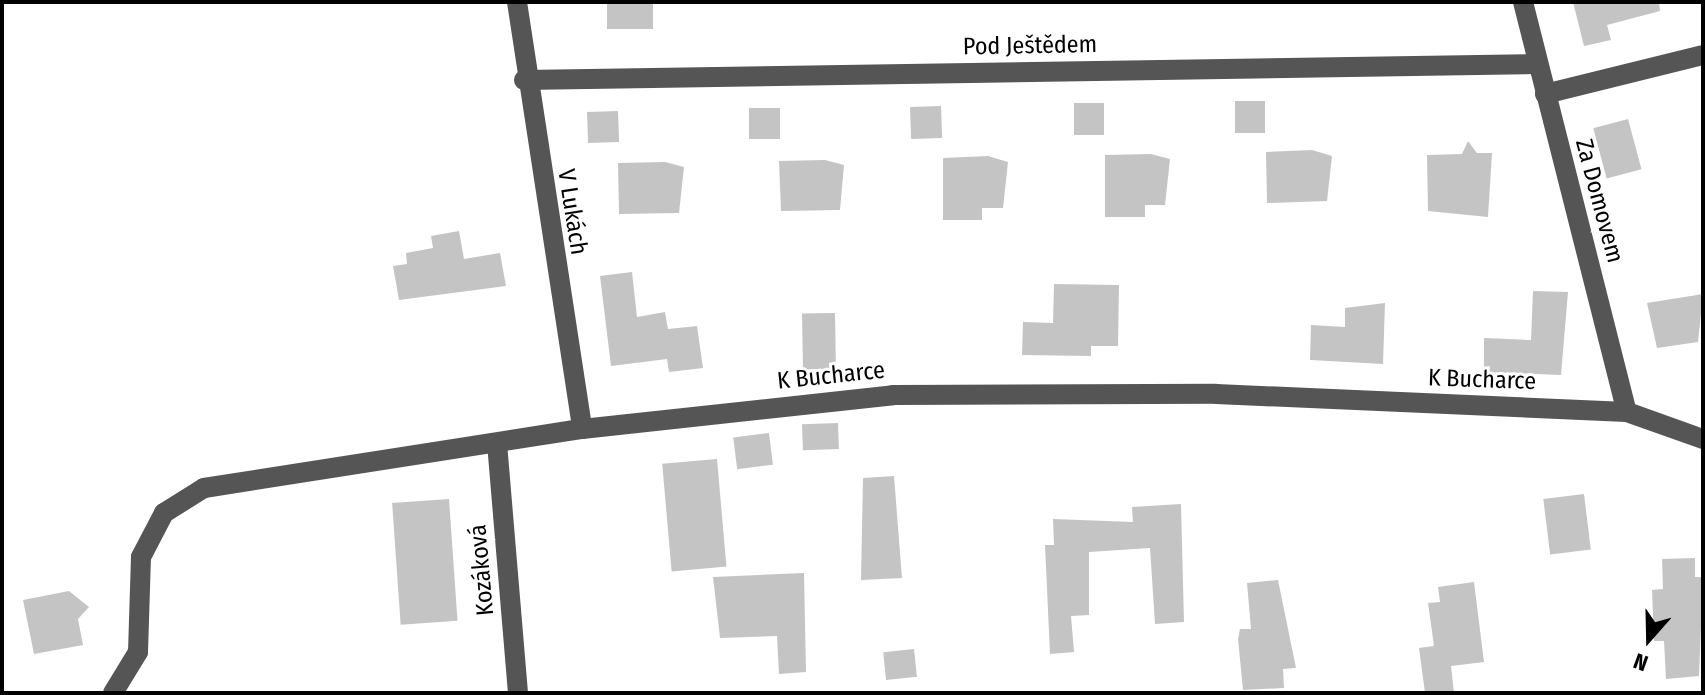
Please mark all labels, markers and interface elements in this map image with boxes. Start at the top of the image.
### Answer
street label: Pod Ještědem [963,30,1097,62]
street label: Za Domovem [1569,136,1629,266]
street label: V Lukách [551,167,593,257]
street label: K Bucharce [776,356,886,396]
street label: K Bucharce [1427,364,1537,396]
street label: Kozáková [464,523,500,617]
north arrow [1609,599,1689,679]
text: N [1630,647,1651,677]

